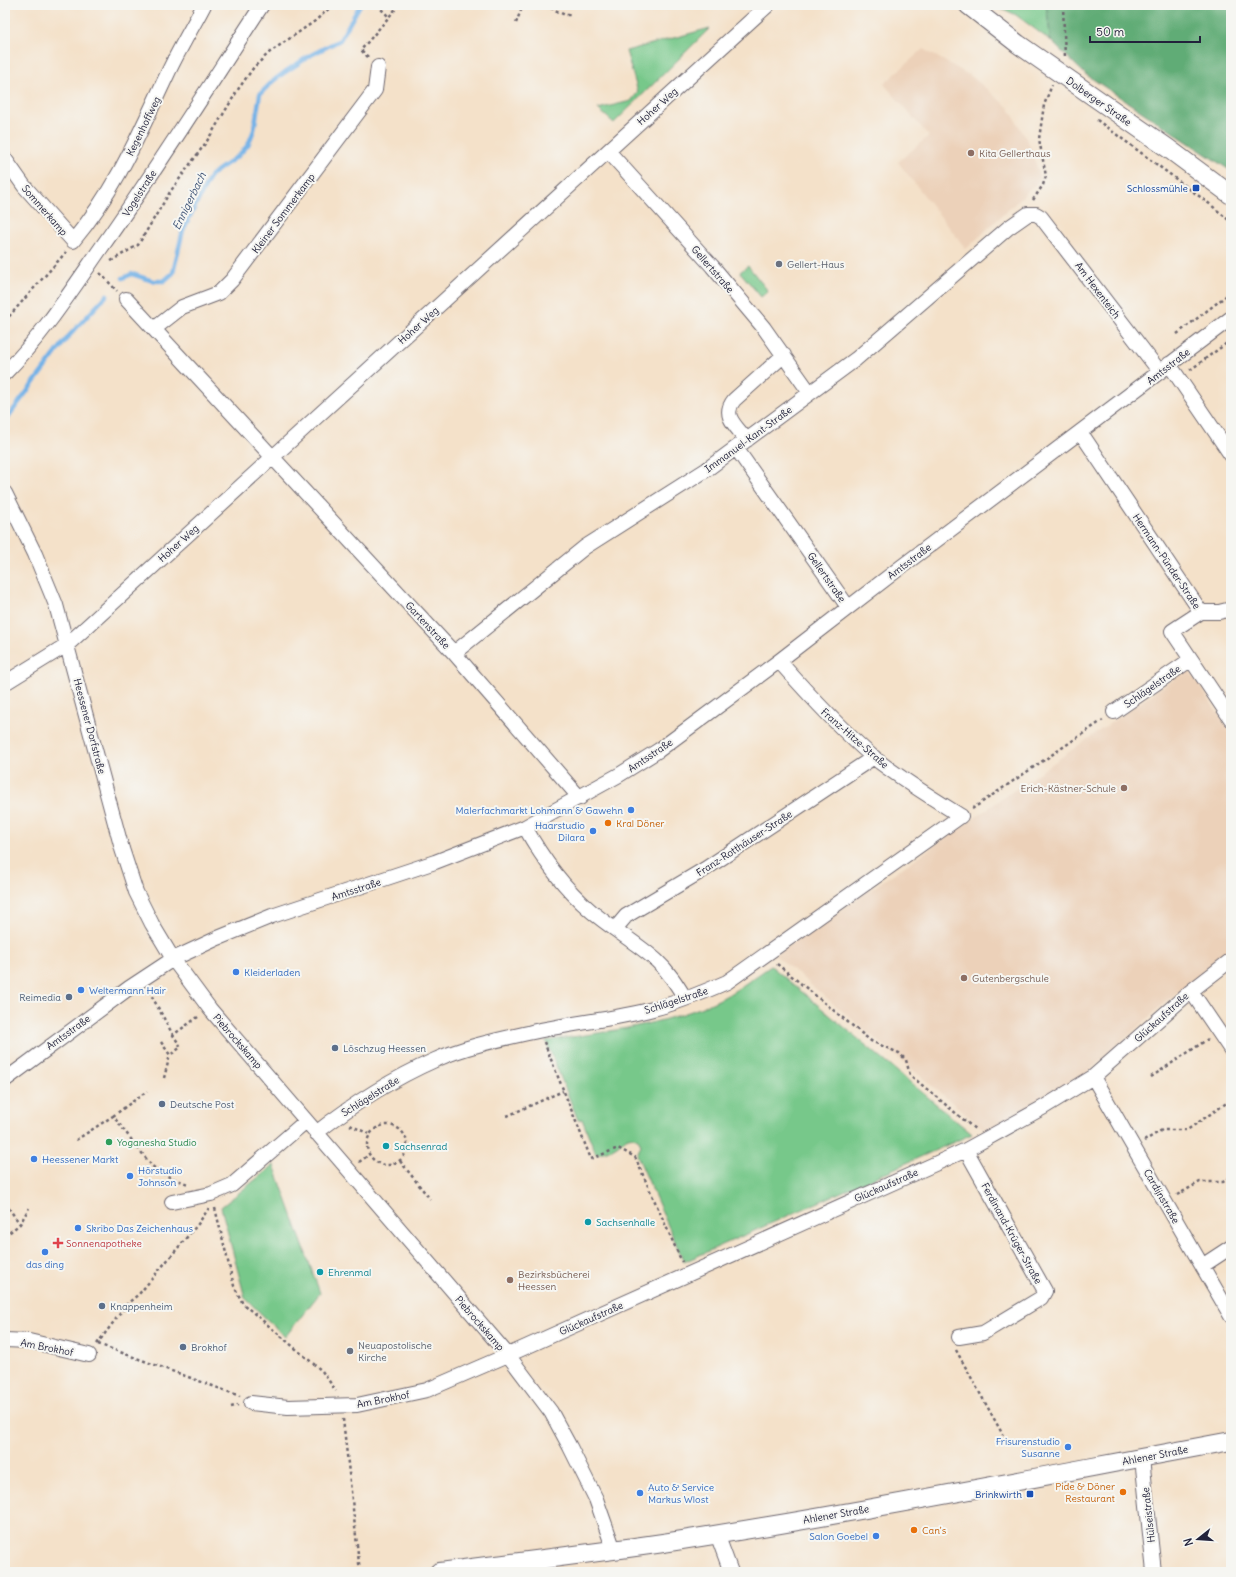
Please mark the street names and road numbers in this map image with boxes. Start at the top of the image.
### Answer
street label: Dolberger Straße [1064,74,1134,129]
street label: Hoher Weg [634,85,680,128]
street label: Kegenhoffweg [123,94,163,158]
street label: Vogelstraße [120,167,159,219]
street label: Kleiner Sommerkamp [249,170,318,256]
street label: Sommerkamp [19,182,71,239]
street label: Gellertstraße [689,243,737,296]
street label: Am Hexenteich [1072,259,1123,321]
street label: Hoher Weg [395,304,441,347]
street label: Amtsstraße [1144,345,1193,387]
street label: Immanuel-Kant-Straße [702,403,795,476]
street label: Hermann-Pünder-Straße [1130,511,1203,612]
street label: Hoher Weg [155,522,201,565]
street label: Amtsstraße [885,541,934,582]
street label: Gellertstraße [805,550,849,605]
street label: Gartenstraße [402,599,453,652]
street label: Schlägelstraße [1122,662,1183,711]
street label: Heessener Dorfstraße [70,677,109,775]
street label: Franz-Hitze-Straße [818,705,891,771]
street label: Amtsstraße [625,736,675,775]
street label: Franz-Rotthäuser-Straße [694,807,795,879]
street label: Amtsstraße [330,875,383,904]
street label: Schlägelstraße [643,984,710,1017]
street label: Glückaufstraße [1132,990,1191,1045]
street label: Piebrockskamp [210,1011,265,1072]
street label: Amtsstraße [44,1012,93,1053]
street label: Schlägelstraße [339,1073,402,1119]
street label: Glückaufstraße [852,1166,920,1205]
street label: Cardijnstraße [1141,1167,1182,1226]
street label: Ferdinand-Krüger-Straße [978,1180,1045,1286]
street label: Piebrockskamp [452,1293,507,1354]
street label: Glückaufstraße [557,1299,625,1338]
street label: Am Brokhof [19,1336,75,1359]
street label: Am Brokhof [356,1388,411,1411]
street label: Ahlener Straße [1121,1443,1189,1468]
street label: Hülseistraße [1139,1486,1158,1543]
street label: Ahlener Straße [802,1502,870,1527]

